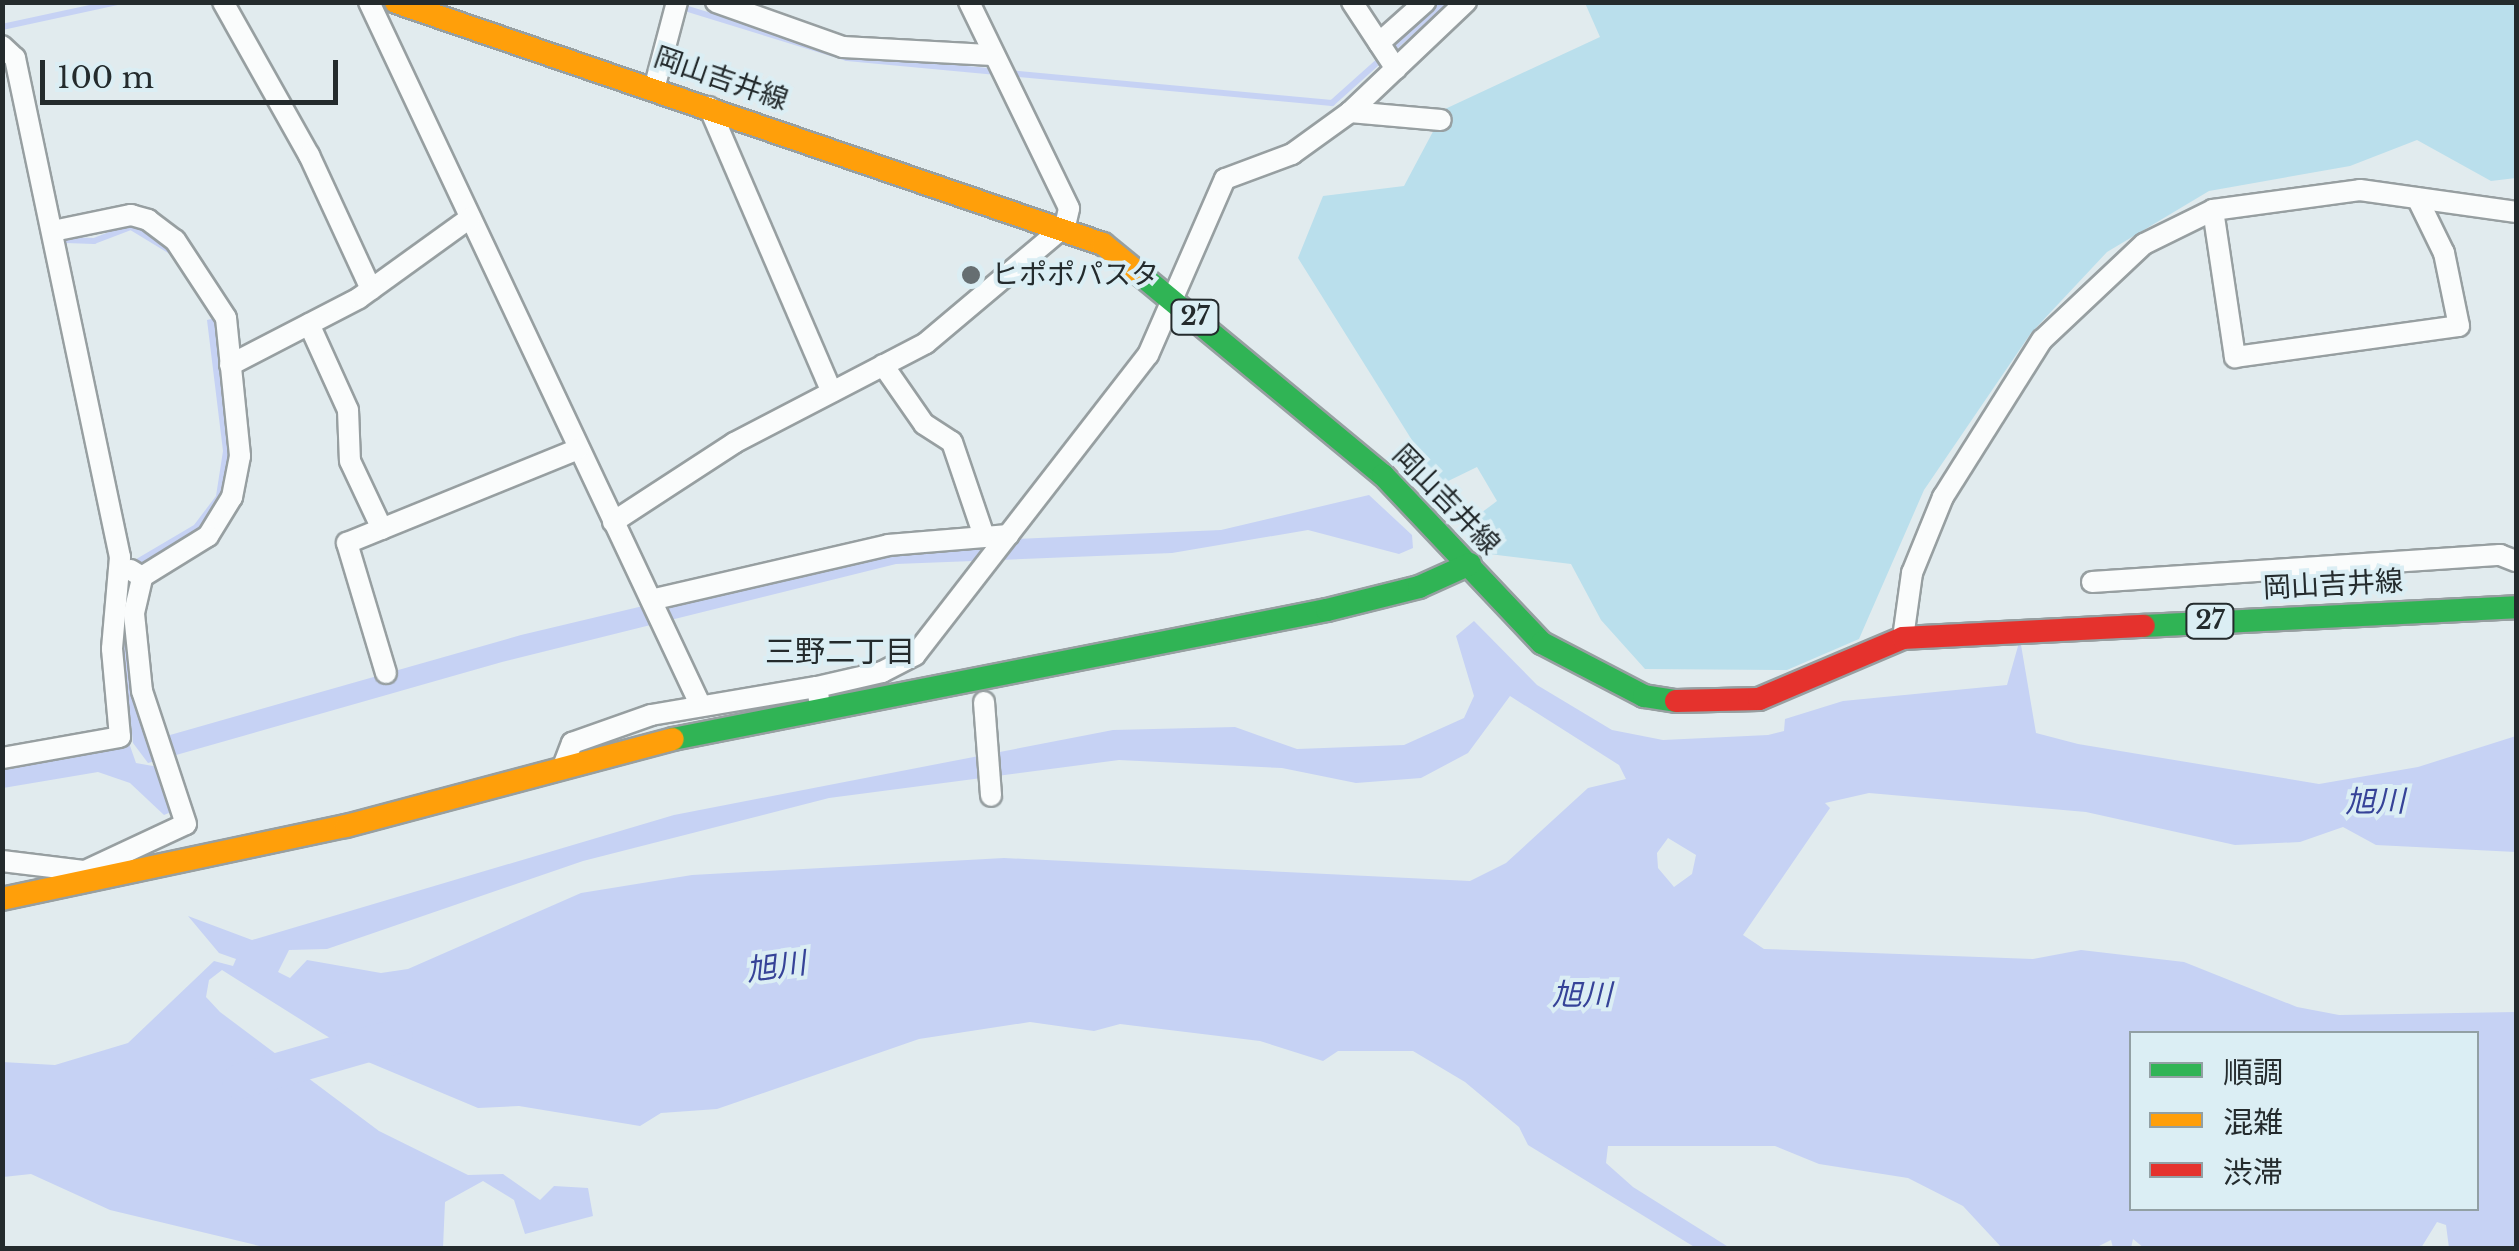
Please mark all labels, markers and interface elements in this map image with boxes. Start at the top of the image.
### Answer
scale bar [45,40,342,102]
street label: 岡山吉井線 [649,40,793,118]
text: 100 m [57,59,154,96]
place label: ヒポポパスタ [991,258,1159,292]
marker: ヒポポパスタ [960,264,982,286]
road number: 27 [1170,297,1220,337]
street label: 岡山吉井線 [1385,438,1507,562]
street label: 岡山吉井線 [2262,565,2404,605]
road number: 27 [2185,601,2235,641]
district label: 三野二丁目 [765,634,915,670]
water label: 旭川 [2345,783,2405,821]
water label: 旭川 [744,945,808,989]
water label: 旭川 [1552,977,1612,1013]
legend [2129,1031,2479,1211]
text: 順調 [2223,1054,2283,1091]
text: 混雑 [2223,1104,2283,1141]
text: 渋滞 [2223,1154,2283,1191]

